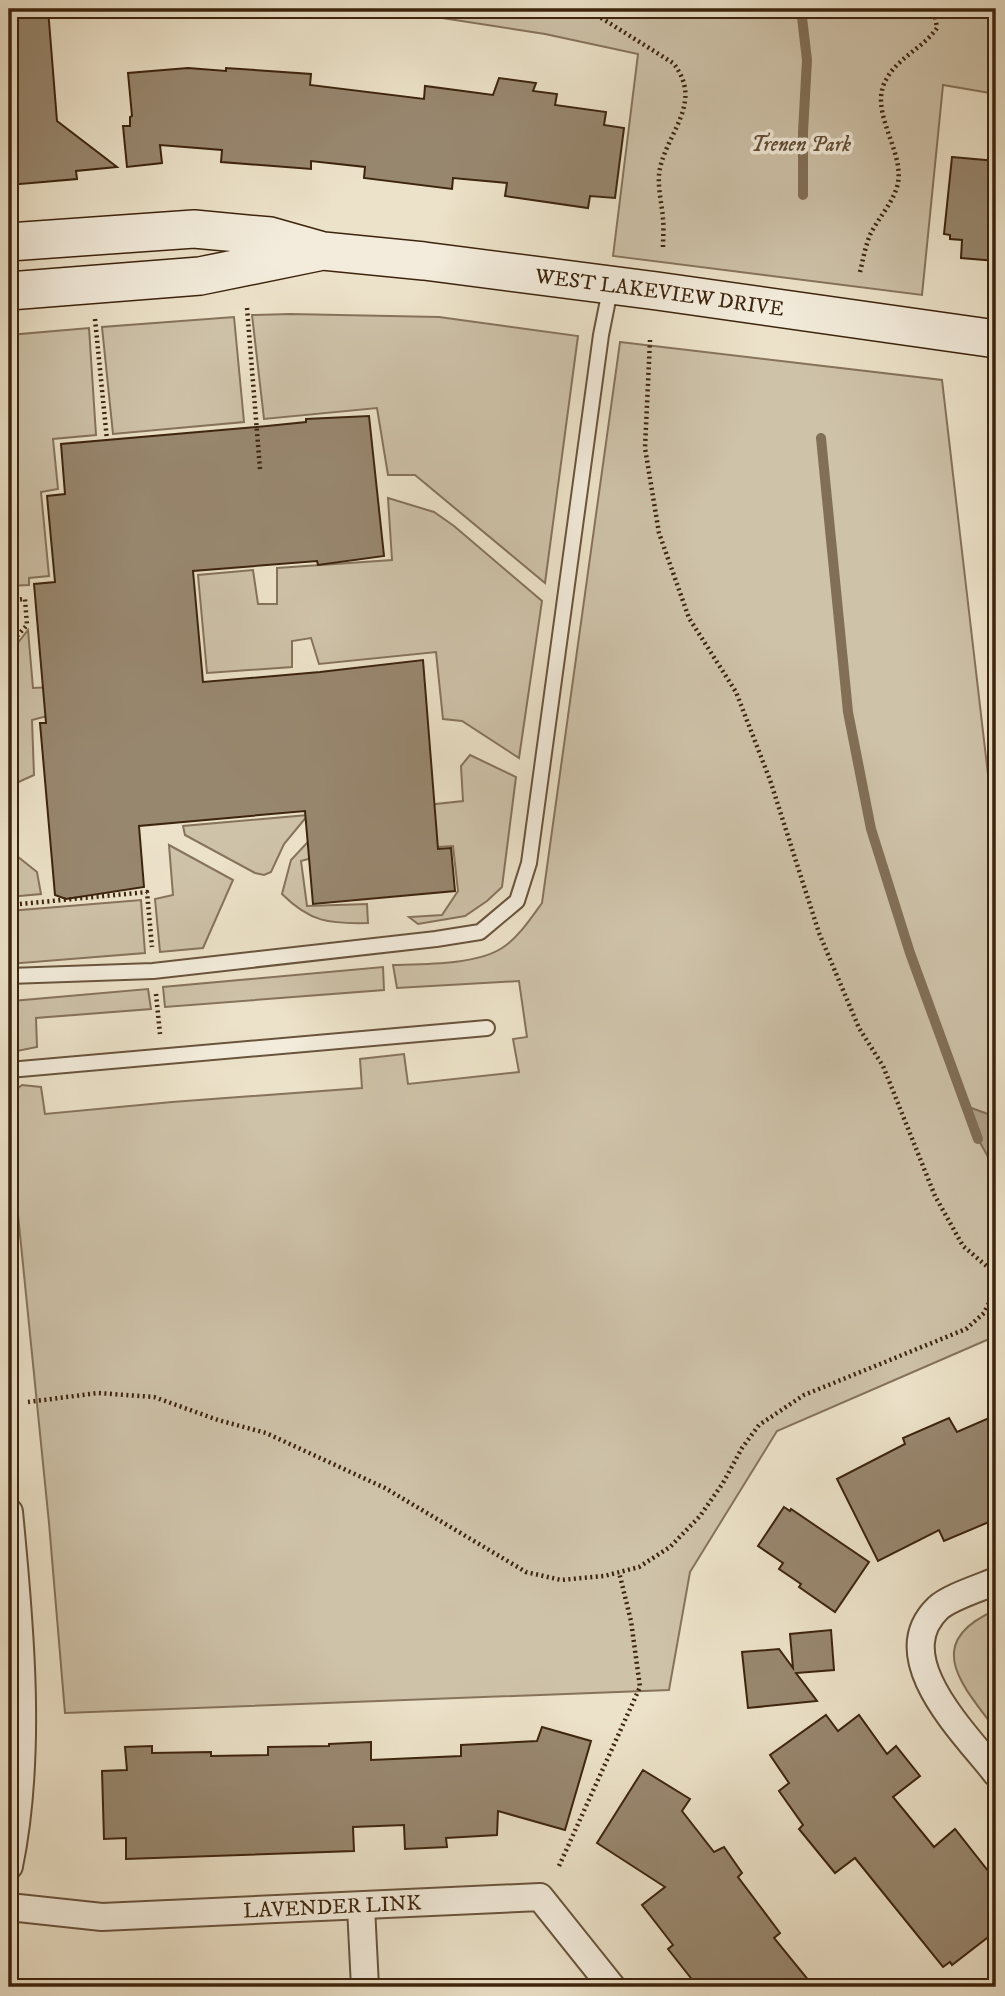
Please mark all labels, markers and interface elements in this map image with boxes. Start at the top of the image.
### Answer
park label: Trenen Park [751,132,851,158]
street label: WEST LAKEVIEW DRIVE [533,263,786,323]
street label: LAVENDER LINK [243,1890,422,1925]

